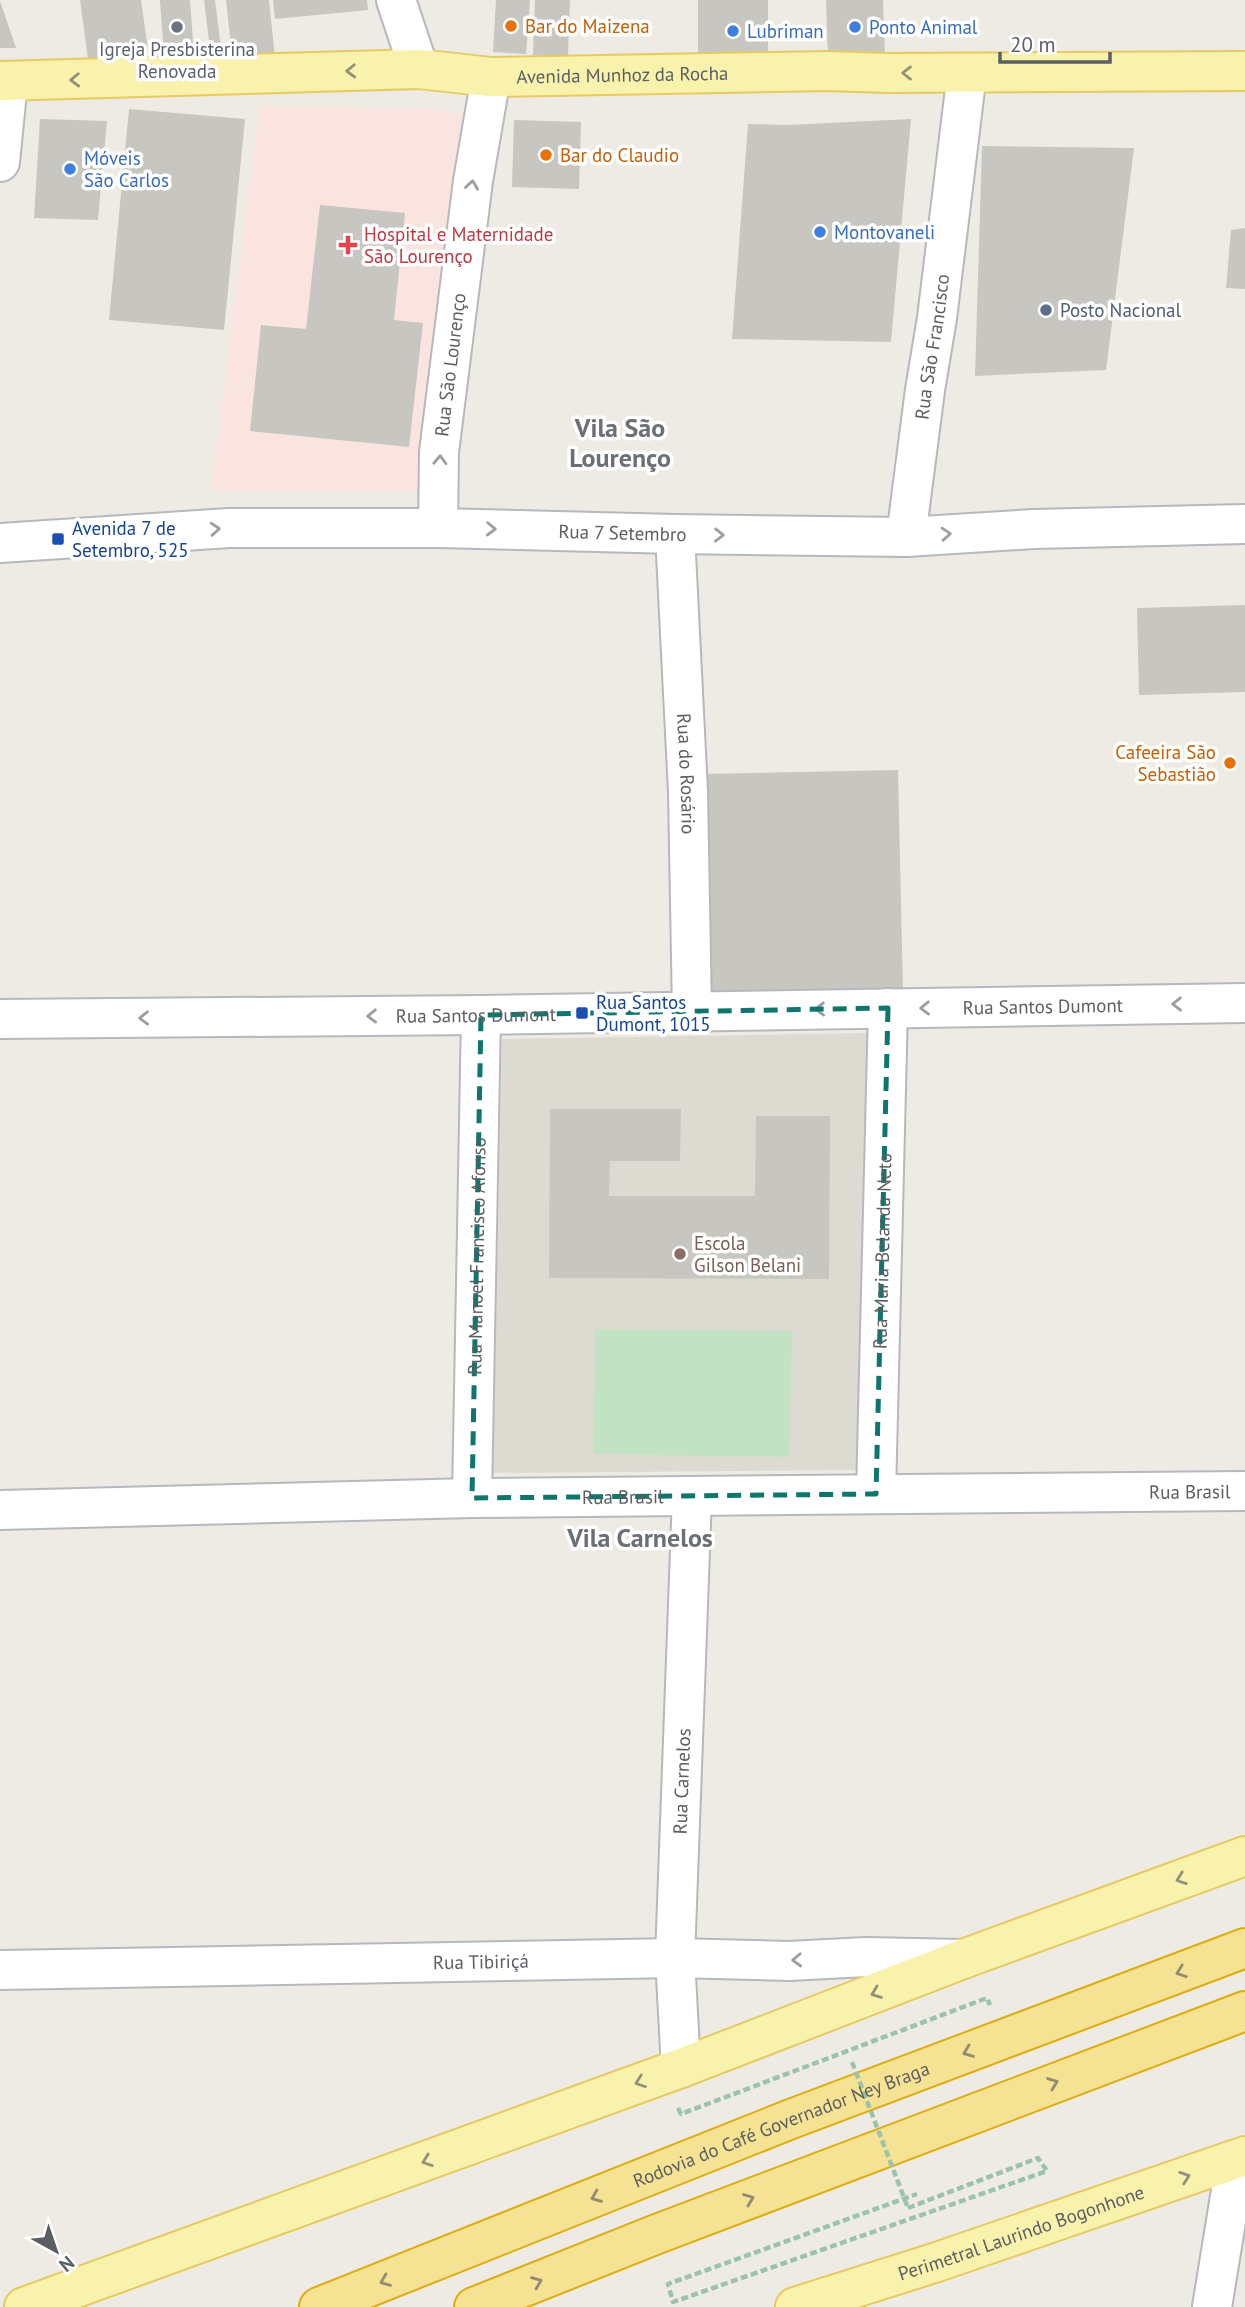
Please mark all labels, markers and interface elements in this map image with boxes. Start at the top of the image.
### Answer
place label: Bar do Maizena [525,14,650,38]
place label: Ponto Animal [869,15,978,39]
marker: Bar do Maizena [503,18,519,34]
marker: Igreja Presbisterina Renovada [169,19,185,35]
place label: Lubriman [747,19,824,43]
marker: Ponto Animal [847,19,863,35]
scale bar [1000,21,1110,65]
marker: Lubriman [725,23,741,39]
text: 20 m [1010,31,1056,58]
place label: Igreja Presbisterina Renovada [99,37,255,83]
street label: Avenida Munhoz da Rocha [516,61,729,89]
one-way arrow [345,63,356,78]
one-way arrow [902,65,912,81]
one-way arrow [69,72,80,87]
place label: Bar do Claudio [560,143,679,167]
place label: Móveis São Carlos [84,146,169,192]
marker: Bar do Claudio [538,147,554,163]
marker: Móveis São Carlos [62,161,78,177]
one-way arrow [465,179,480,191]
place label: Montovaneli [834,220,935,244]
place label: Hospital e Maternidade São Lourenço [364,222,553,268]
marker: Montovaneli [812,224,828,240]
marker: Hospital e Maternidade São Lourenço [338,235,358,255]
street label: Rua São Francisco [909,273,954,421]
street label: Rua São Lourenço [429,291,471,438]
place label: Posto Nacional [1060,298,1181,322]
marker: Posto Nacional [1038,302,1054,318]
district label: Vila São Lourenço [569,411,671,474]
one-way arrow [432,454,447,465]
place label: Avenida 7 de Setembro, 525 [72,516,189,562]
street label: Rua 7 Setembro [558,519,687,546]
one-way arrow [210,522,221,537]
one-way arrow [486,522,497,537]
one-way arrow [713,527,724,542]
one-way arrow [941,527,952,542]
marker: Avenida 7 de Setembro, 525 [50,531,66,547]
street label: Rua do Rosário [672,713,701,834]
place label: Cafeeira São Sebastião [1115,740,1216,786]
marker: Cafeeira São Sebastião [1222,755,1238,771]
place label: Rua Santos Dumont, 1015 [596,990,711,1036]
street label: Rua Santos Dumont [962,993,1124,1019]
one-way arrow [1171,996,1182,1012]
one-way arrow [919,1000,930,1015]
one-way arrow [814,1001,824,1017]
street label: Rua Santos Dumont [396,1002,557,1028]
marker: Rua Santos Dumont, 1015 [574,1005,590,1021]
one-way arrow [366,1008,376,1024]
one-way arrow [138,1010,149,1026]
street label: Rua Manoel Francisco Afonso [462,1137,491,1375]
street label: Rua Maria Belanda Neto [868,1153,896,1349]
place label: Escola Gilson Belani [694,1231,801,1277]
marker: Escola Gilson Belani [672,1246,688,1262]
street label: Rua Brasil [1149,1479,1231,1504]
street label: Rua Brasil [582,1484,664,1509]
district label: Vila Carnelos [566,1521,713,1554]
street label: Rua Carnelos [668,1728,695,1835]
one-way arrow [1175,1871,1187,1885]
street label: Rua Tibiriçá [433,1949,529,1974]
one-way arrow [791,1952,802,1968]
one-way arrow [1176,1964,1188,1978]
one-way arrow [870,1984,882,1998]
one-way arrow [962,2044,975,2058]
street label: Rodovia do Café Governador Ney Braga [629,2056,933,2193]
one-way arrow [635,2074,647,2088]
one-way arrow [1047,2077,1059,2091]
one-way arrow [421,2153,433,2167]
one-way arrow [1179,2171,1191,2185]
street label: Perimetral Laurindo Bogonhone [895,2180,1147,2286]
one-way arrow [591,2188,603,2202]
one-way arrow [743,2193,755,2207]
north arrow [21,2216,91,2286]
text: N [54,2251,79,2277]
one-way arrow [379,2272,391,2286]
one-way arrow [531,2276,543,2290]

